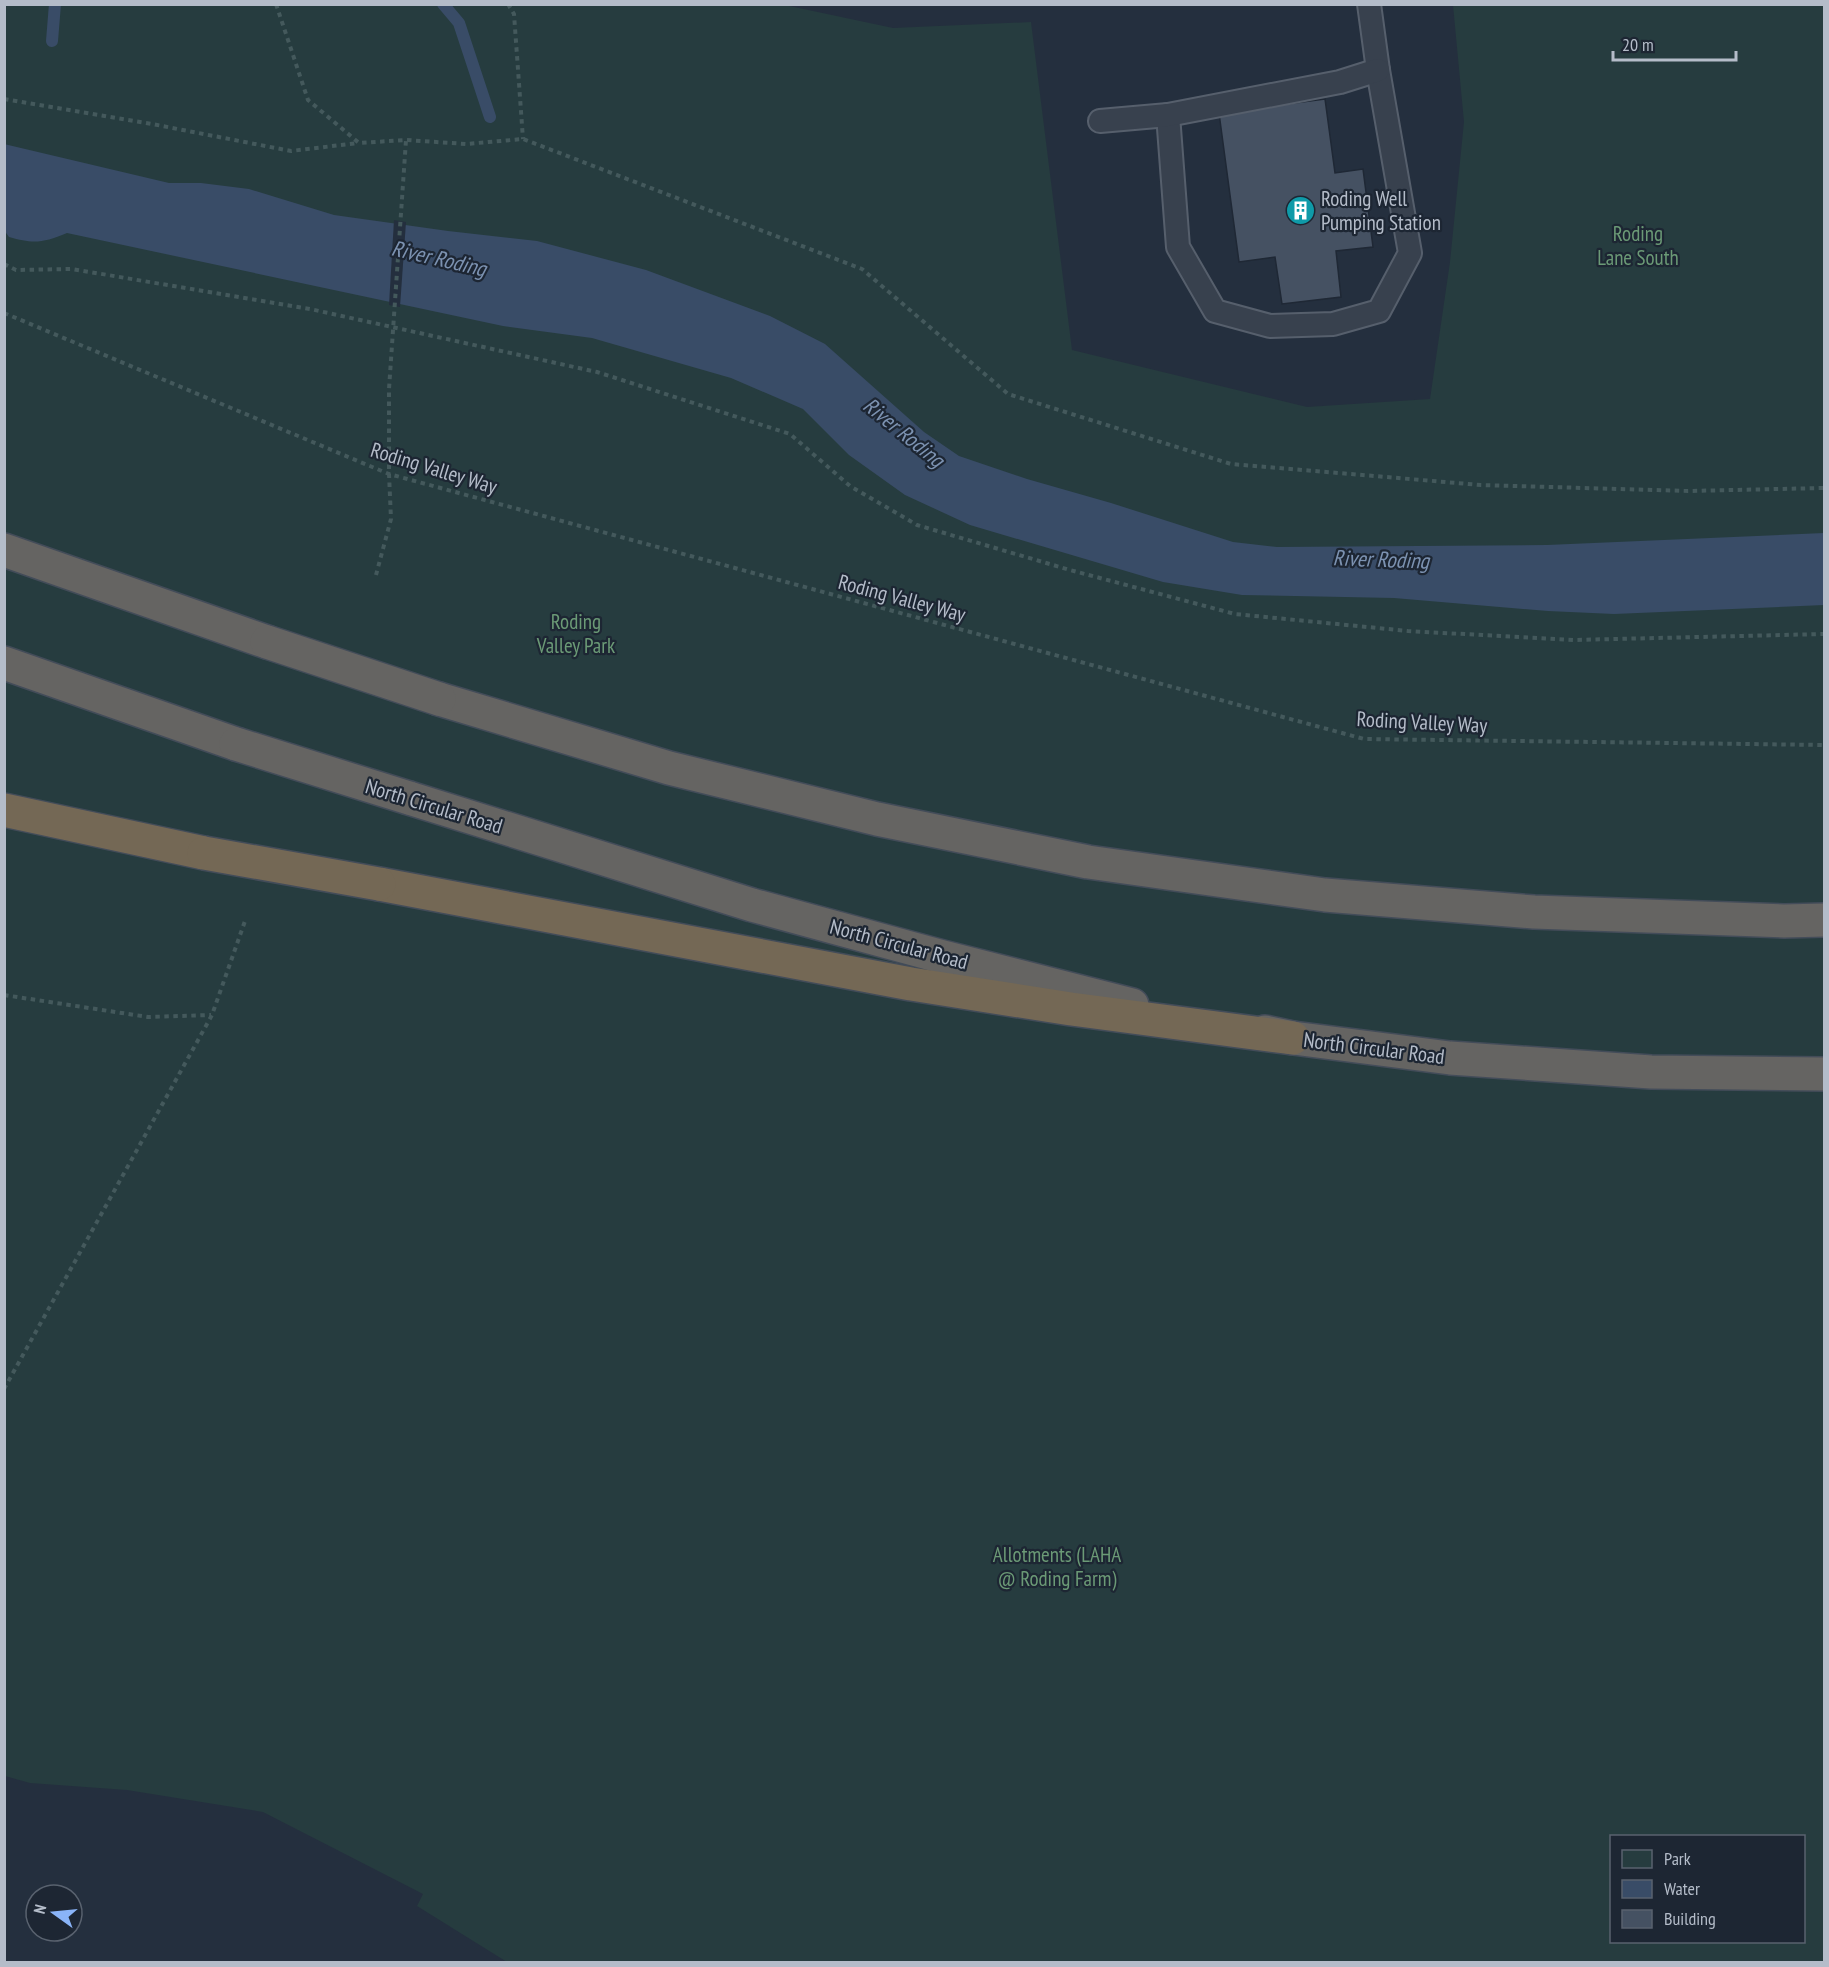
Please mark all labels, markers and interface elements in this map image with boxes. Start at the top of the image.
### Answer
scale bar [1613,24,1736,62]
text: 20 m [1622,33,1654,56]
place label: Roding Well Pumping Station [1321,185,1441,236]
building icon: Roding Well Pumping Station [1284,194,1316,226]
park label: Roding Lane South [1597,220,1679,271]
water label: River Roding [389,234,491,283]
water label: River Roding [858,391,951,474]
street label: Roding Valley Way [368,436,501,500]
water label: River Roding [1332,543,1431,575]
street label: Roding Valley Way [835,568,969,628]
park label: Roding Valley Park [536,608,615,659]
street label: Roding Valley Way [1356,705,1488,739]
street label: North Circular Road [362,772,506,840]
street label: North Circular Road [827,913,971,975]
street label: North Circular Road [1302,1026,1446,1070]
park label: Allotments (LAHA @ Roding Farm) [993,1541,1121,1592]
legend [1610,1835,1805,1943]
text: Park [1664,1847,1691,1870]
text: Water [1664,1877,1700,1900]
north arrow [24,1883,84,1943]
text: N [29,1902,50,1916]
text: Building [1664,1907,1716,1930]

